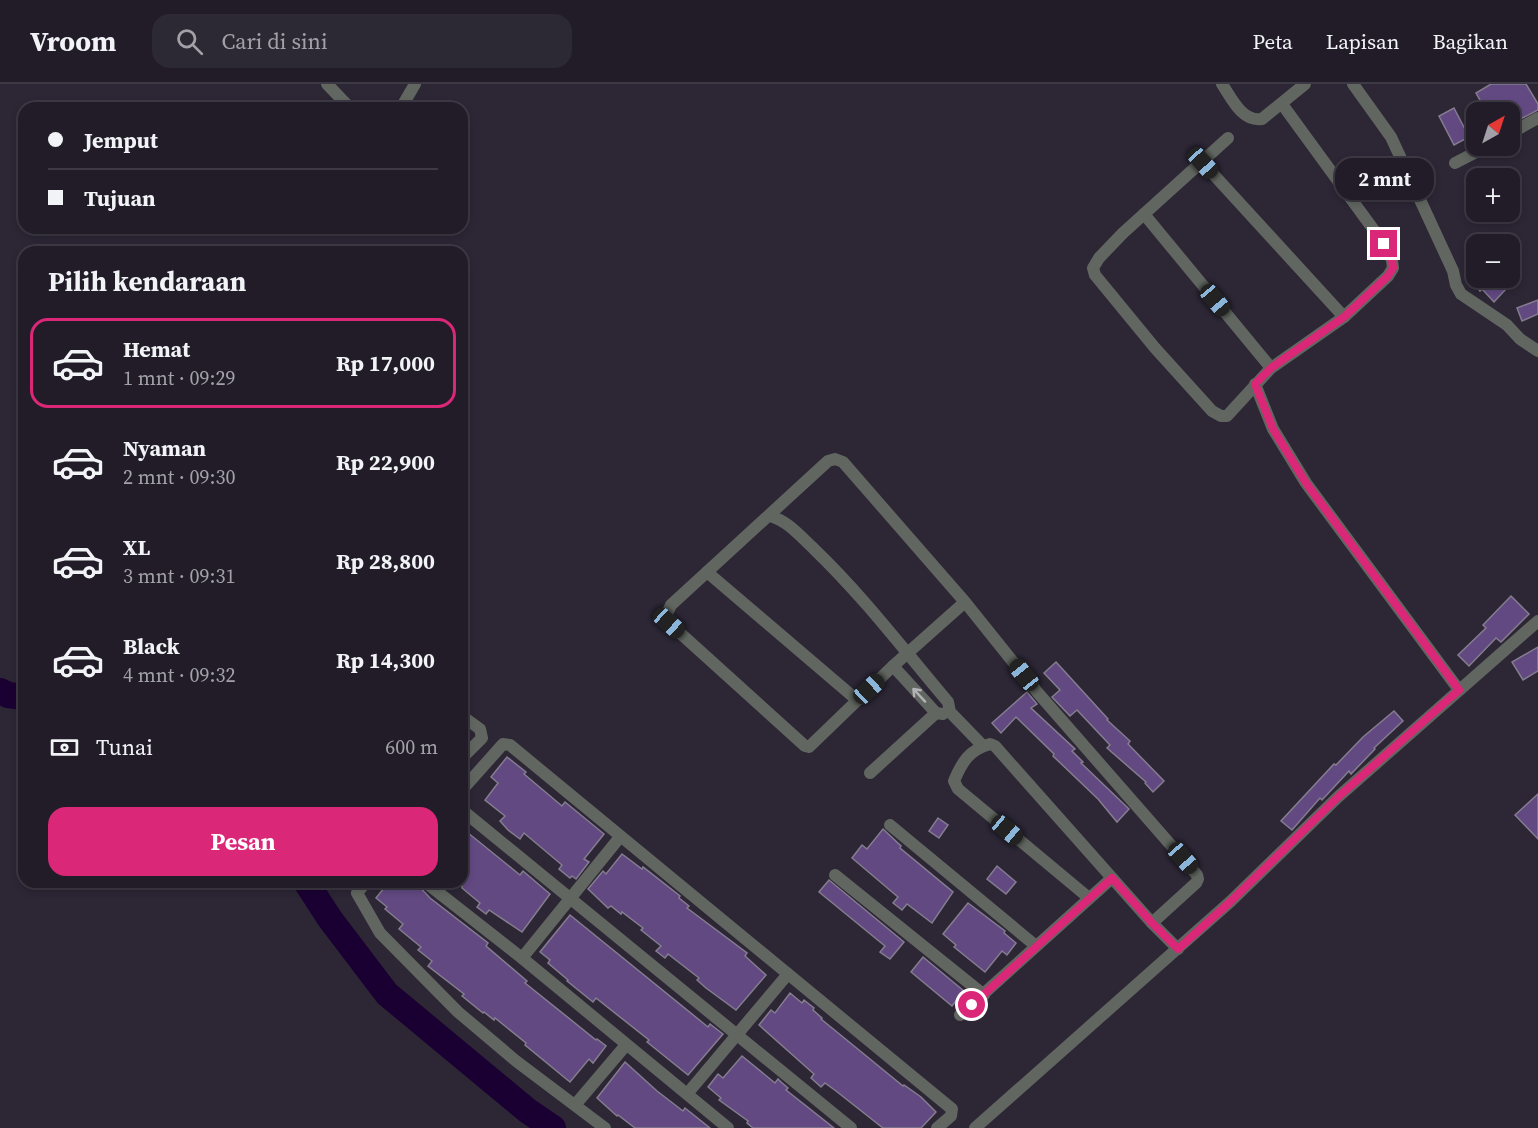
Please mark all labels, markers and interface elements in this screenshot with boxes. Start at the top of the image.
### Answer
search box [152,14,572,68]
text: Vroom [30,22,116,60]
icon: search [173,25,206,58]
text: Cari di sini [221,26,328,56]
text: Peta [1252,27,1293,56]
text: Lapisan [1326,27,1399,56]
text: Bagikan [1432,27,1508,56]
north arrow [1466,102,1520,156]
map controls [1466,102,1520,288]
text: Jemput [84,125,158,155]
car [1184,144,1222,182]
callout: 2 mnt [1334,157,1434,199]
text: 2 mnt [1358,165,1411,193]
button: + [1466,168,1520,222]
text: Tujuan [84,183,156,213]
route end [1370,230,1397,257]
button: − [1466,234,1520,288]
text: Pilih kendaraan [48,263,246,300]
car [1197,280,1233,320]
text: Hemat [123,334,190,364]
icon: car [51,336,105,390]
text: Rp 17,000 [336,348,435,378]
text: 1 mnt · 09:29 [123,364,236,392]
text: Nyaman [123,433,206,463]
icon: car [51,435,105,489]
text: Rp 22,900 [336,447,435,477]
text: 2 mnt · 09:30 [123,463,236,491]
text: XL [123,532,150,562]
icon: car [51,534,105,588]
text: Rp 28,800 [336,546,435,576]
text: 3 mnt · 09:31 [123,562,236,590]
car [650,604,688,642]
text: Black [123,631,180,661]
icon: car [51,633,105,687]
text: Rp 14,300 [336,645,435,675]
car [1006,655,1042,695]
text: 4 mnt · 09:32 [123,661,236,689]
car [850,670,888,708]
one-way arrow [912,688,926,703]
icon: cash [48,731,81,764]
text: Tunai [96,732,153,762]
text: 600 m [385,733,438,761]
button: Pesan [48,807,438,876]
car [987,812,1027,848]
car [1164,839,1202,877]
route start [958,991,985,1018]

